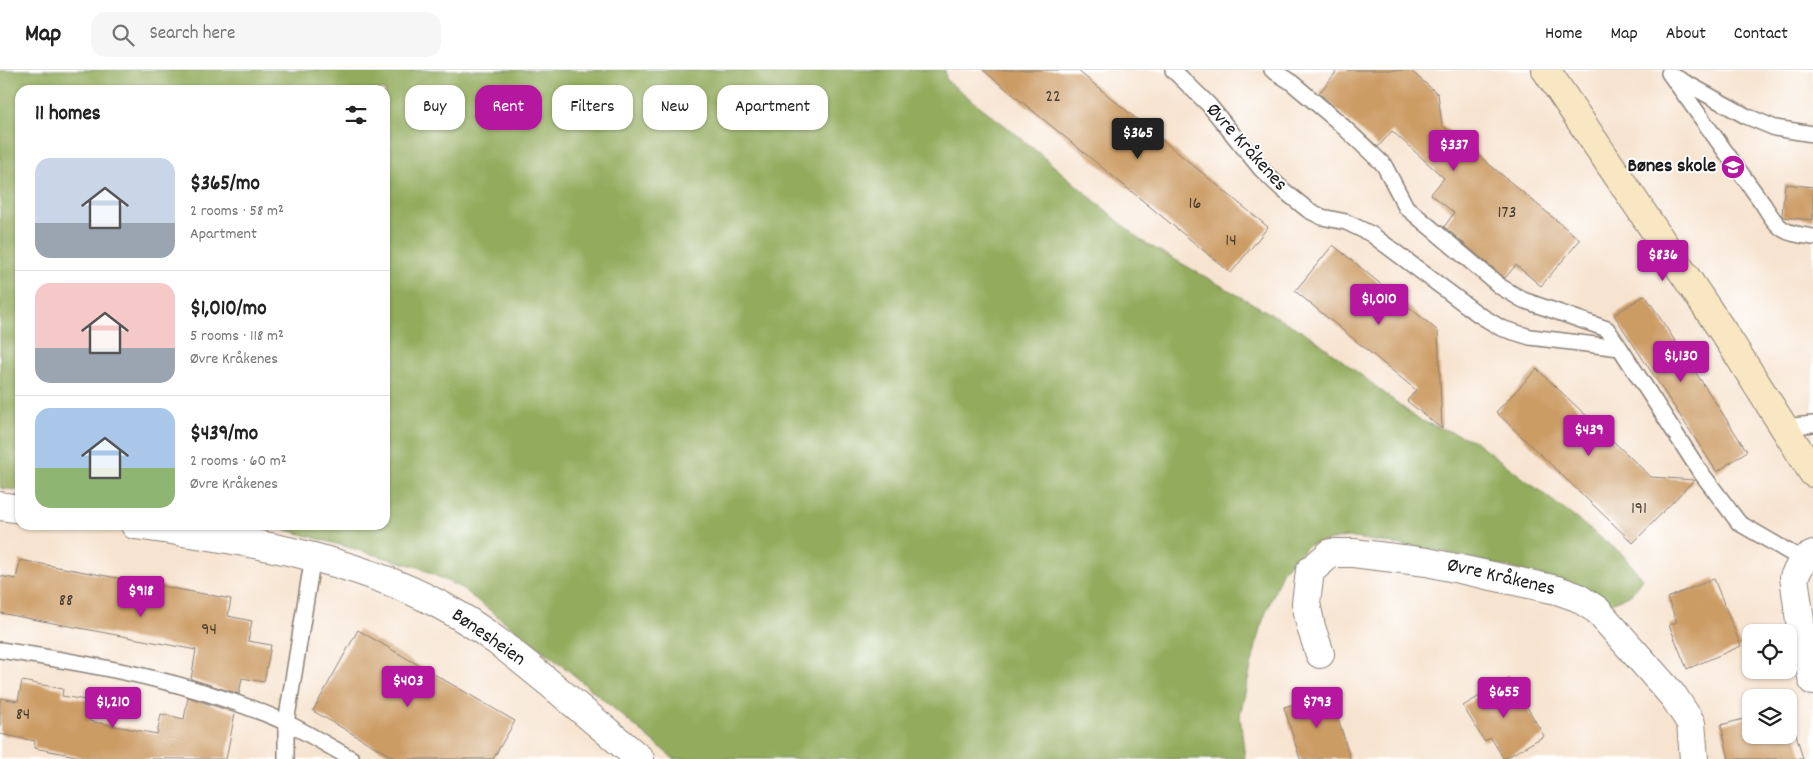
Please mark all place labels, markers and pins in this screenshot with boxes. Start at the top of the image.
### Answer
pin: $365 [1108,118,1168,160]
pin: $337 [1424,129,1484,172]
place label: Bønes skole [1628,153,1716,181]
school or university icon: Bønes skole [1720,154,1746,180]
pin: $836 [1633,240,1693,282]
pin: $1,010 [1338,284,1420,326]
pin: $1,130 [1640,340,1722,383]
pin: $439 [1559,414,1619,457]
pin: $918 [111,576,171,618]
pin: $403 [378,666,438,708]
pin: $655 [1474,676,1534,719]
pin: $1,210 [72,686,154,729]
pin: $793 [1287,686,1347,729]

